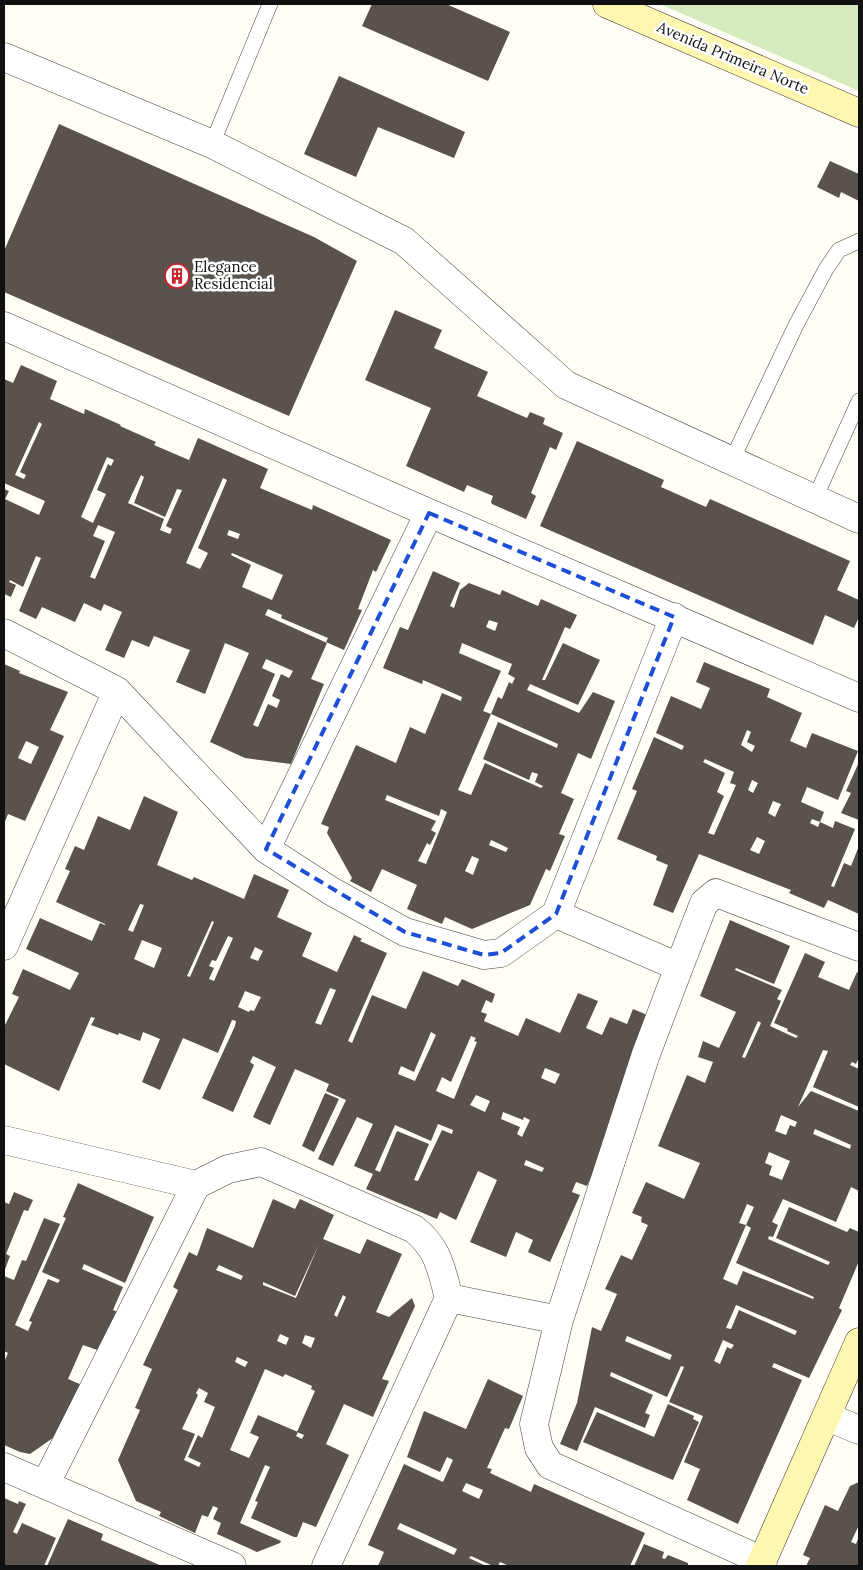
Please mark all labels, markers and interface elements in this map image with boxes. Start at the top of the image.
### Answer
street label: Avenida Primeira Norte [654,17,812,98]
place label: Elegance Residencial [194,257,273,293]
building icon: Elegance Residencial [164,263,190,289]

